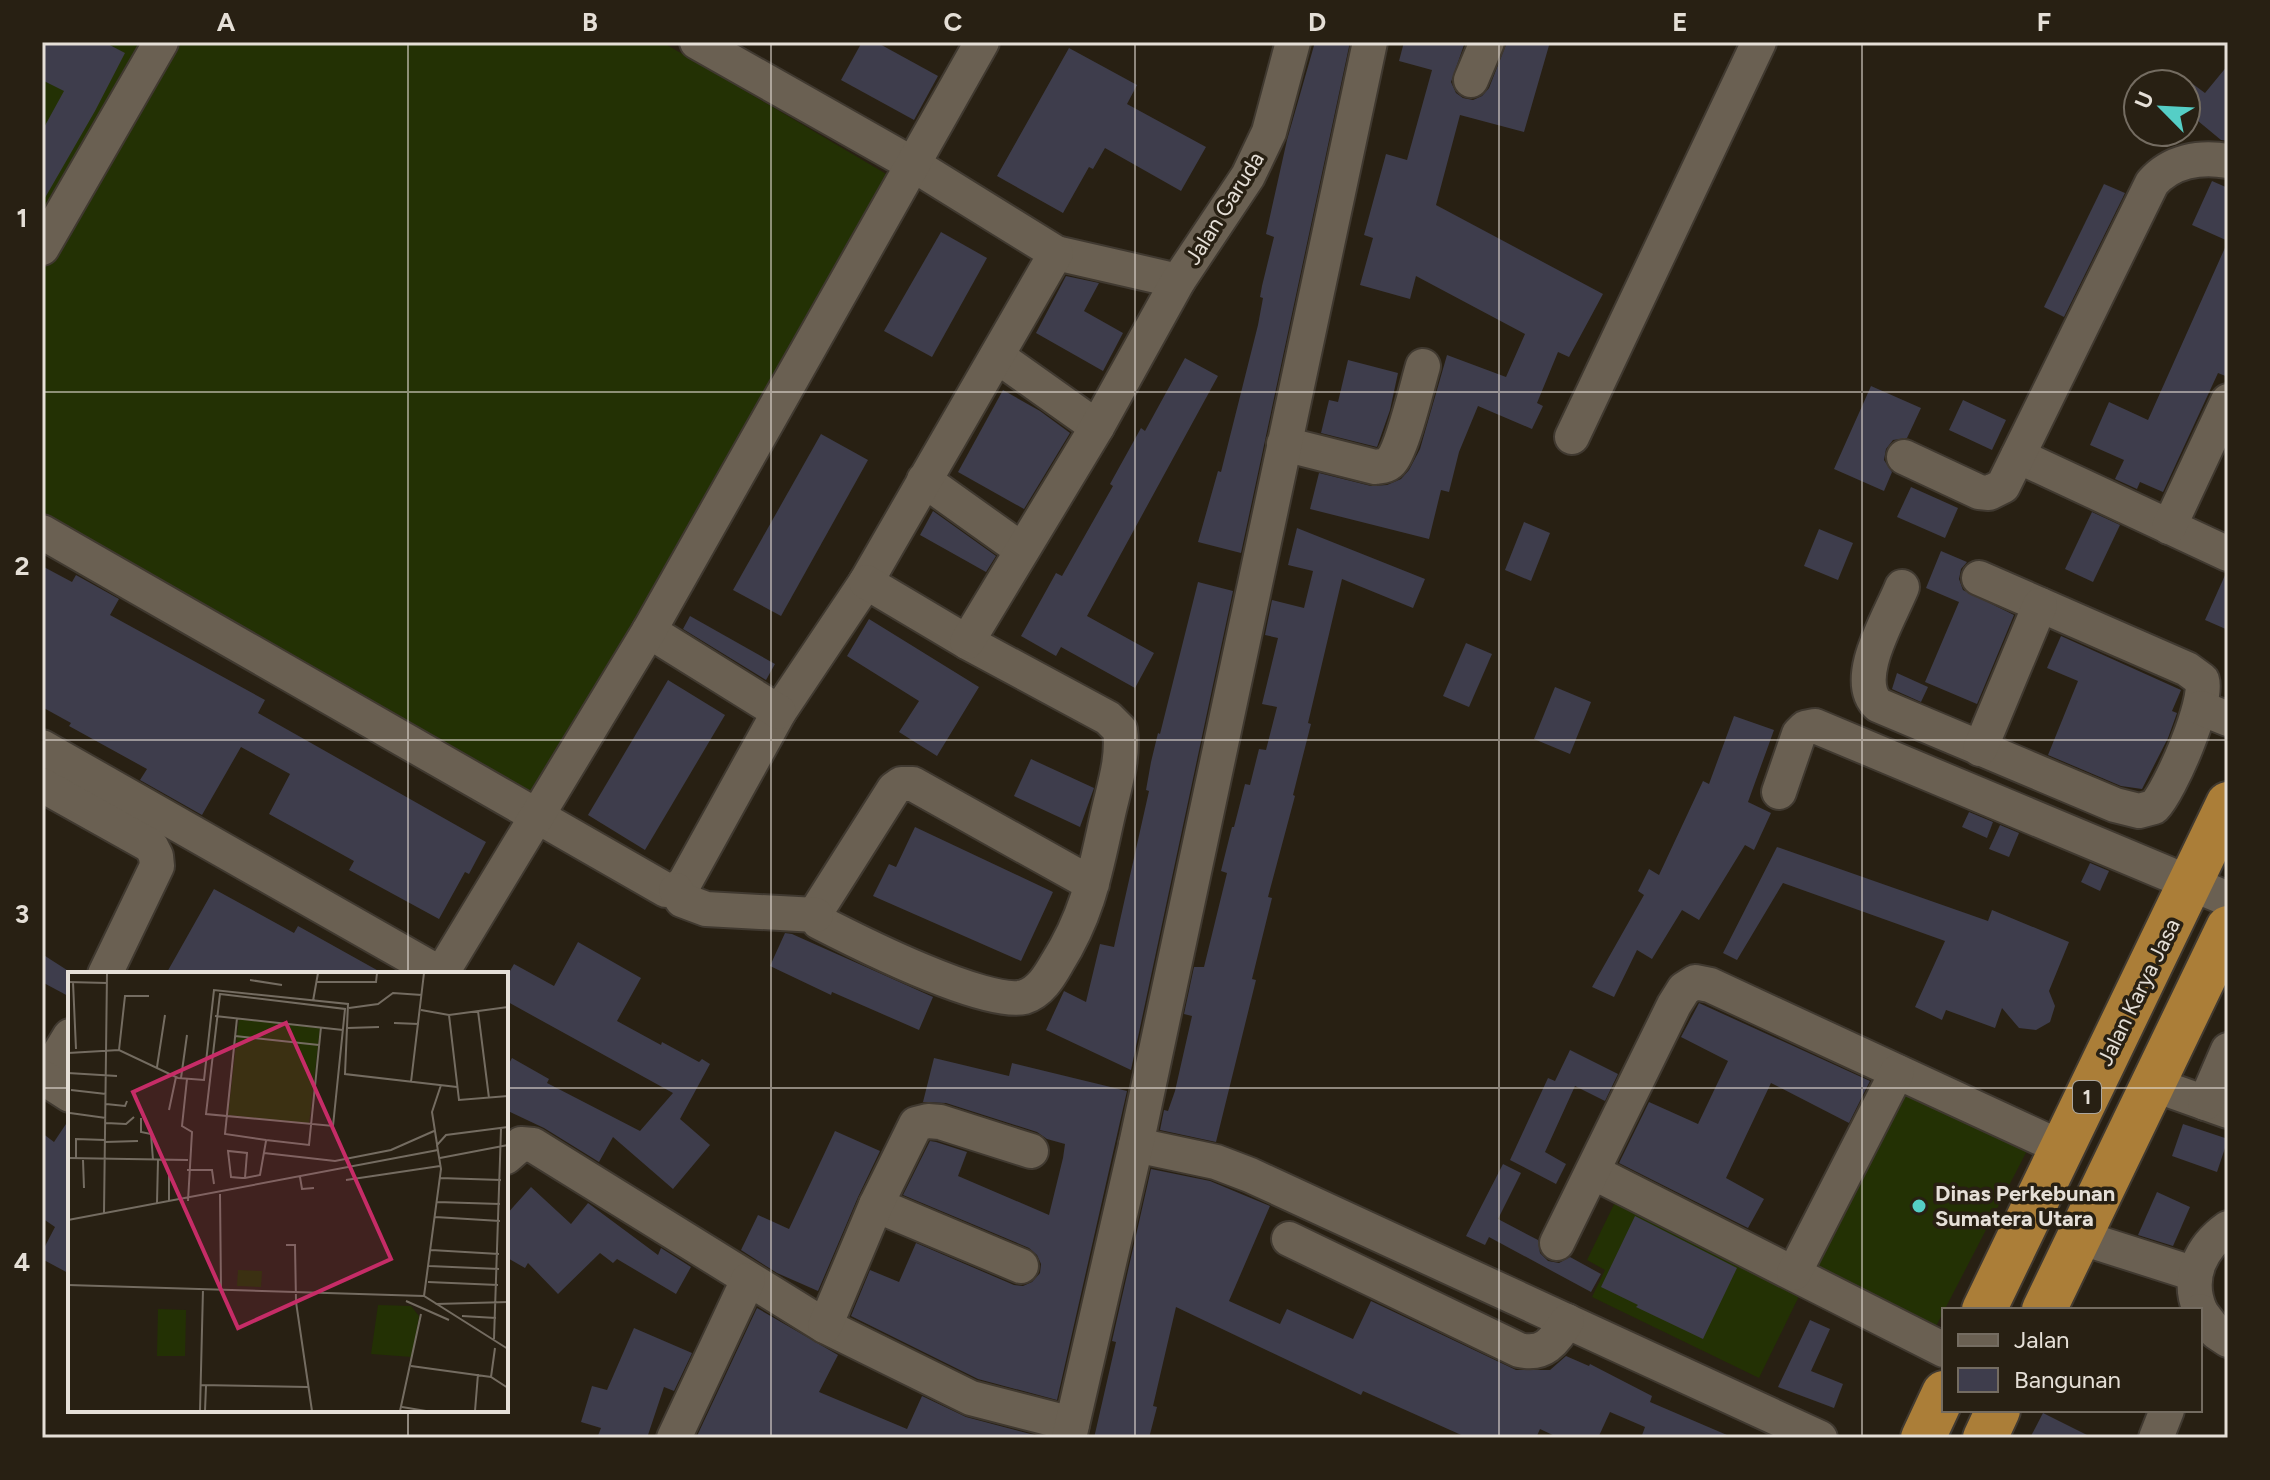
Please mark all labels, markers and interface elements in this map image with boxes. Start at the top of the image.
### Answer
text: A [217,6,236,38]
text: B [582,6,598,38]
text: C [944,6,963,38]
text: D [1308,6,1326,38]
text: E [1672,6,1688,38]
text: F [2037,6,2051,38]
north arrow [2122,68,2202,148]
text: U [2129,87,2160,113]
street label: Jalan Garuda [1179,147,1270,270]
text: 1 [17,202,27,234]
text: 2 [14,550,30,582]
text: 3 [15,898,29,930]
street label: Jalan Karya Jasa [2091,914,2186,1070]
inset map [68,972,508,1412]
road number: 1 [2073,1081,2101,1113]
place label: Dinas Perkebunan Sumatera Utara [1935,1180,2115,1232]
marker: Dinas Perkebunan Sumatera Utara [1910,1197,1928,1215]
text: 4 [14,1246,30,1278]
legend [1942,1308,2202,1412]
text: Jalan [2014,1325,2070,1354]
text: Bangunan [2014,1365,2121,1394]

